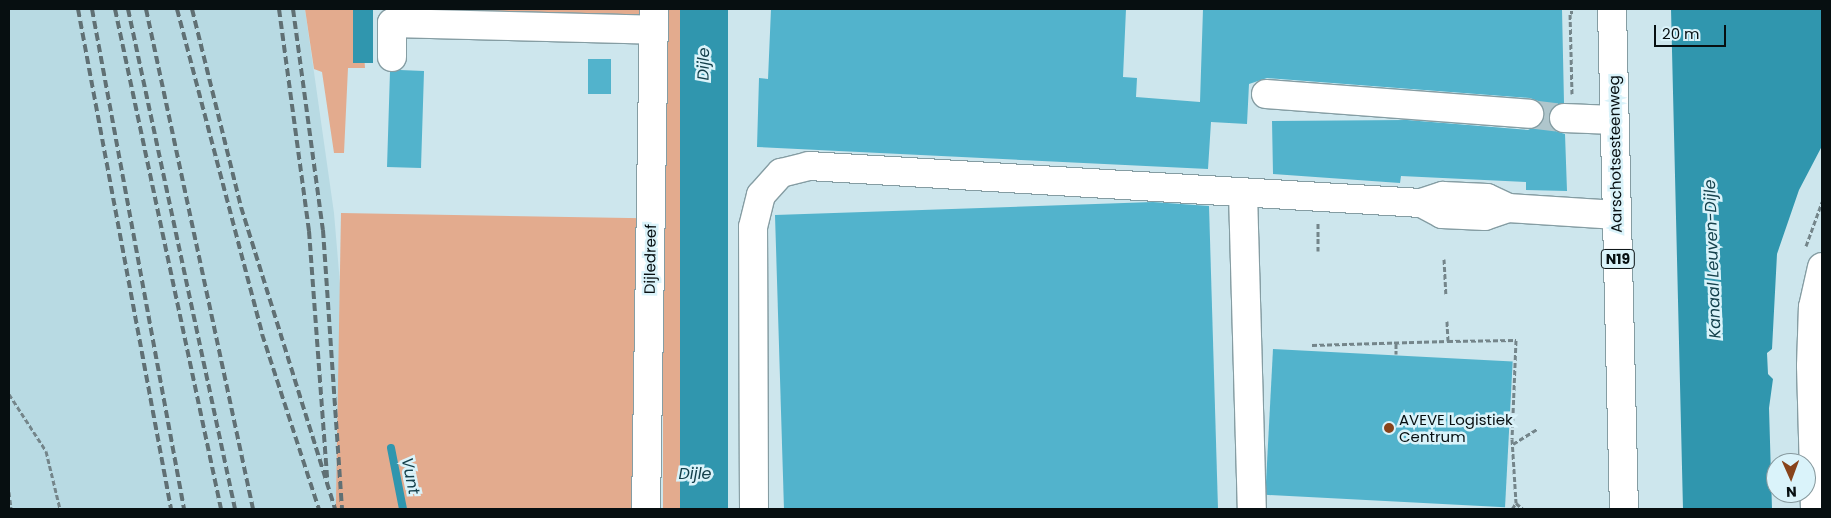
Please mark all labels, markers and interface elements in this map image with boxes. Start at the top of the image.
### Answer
scale bar [1656,15,1728,47]
text: 20 m [1662,23,1700,44]
water label: Dijle [694,47,714,81]
street label: Aarschotsesteenweg [1605,75,1625,233]
water label: Kanaal Leuven-Dijle [1701,179,1725,339]
street label: Dijledreef [640,224,660,294]
road number: N19 [1600,248,1636,270]
place label: AVEVE Logistiek Centrum [1399,410,1513,445]
marker: AVEVE Logistiek Centrum [1383,422,1395,434]
north arrow [1766,453,1816,503]
water label: Vunt [397,456,423,496]
water label: Dijle [678,464,712,484]
text: N [1786,482,1797,502]

